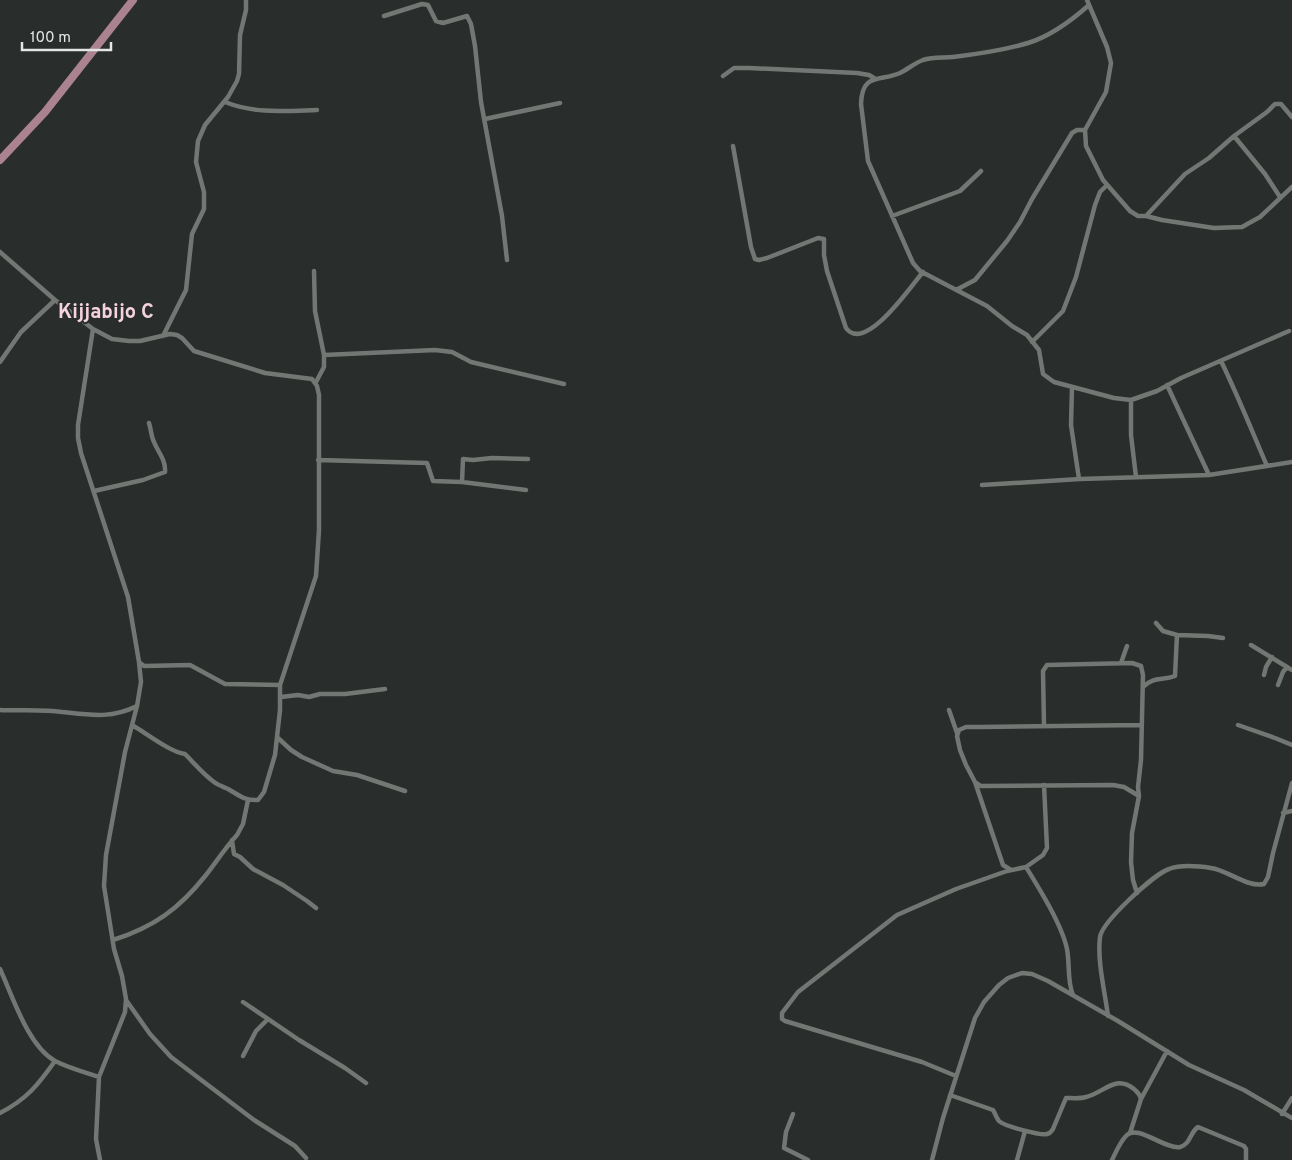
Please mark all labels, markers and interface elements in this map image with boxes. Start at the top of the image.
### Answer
scale bar [22,20,111,52]
text: 100 m [30,29,71,48]
district label: Kijjabijo C [58,300,154,326]

